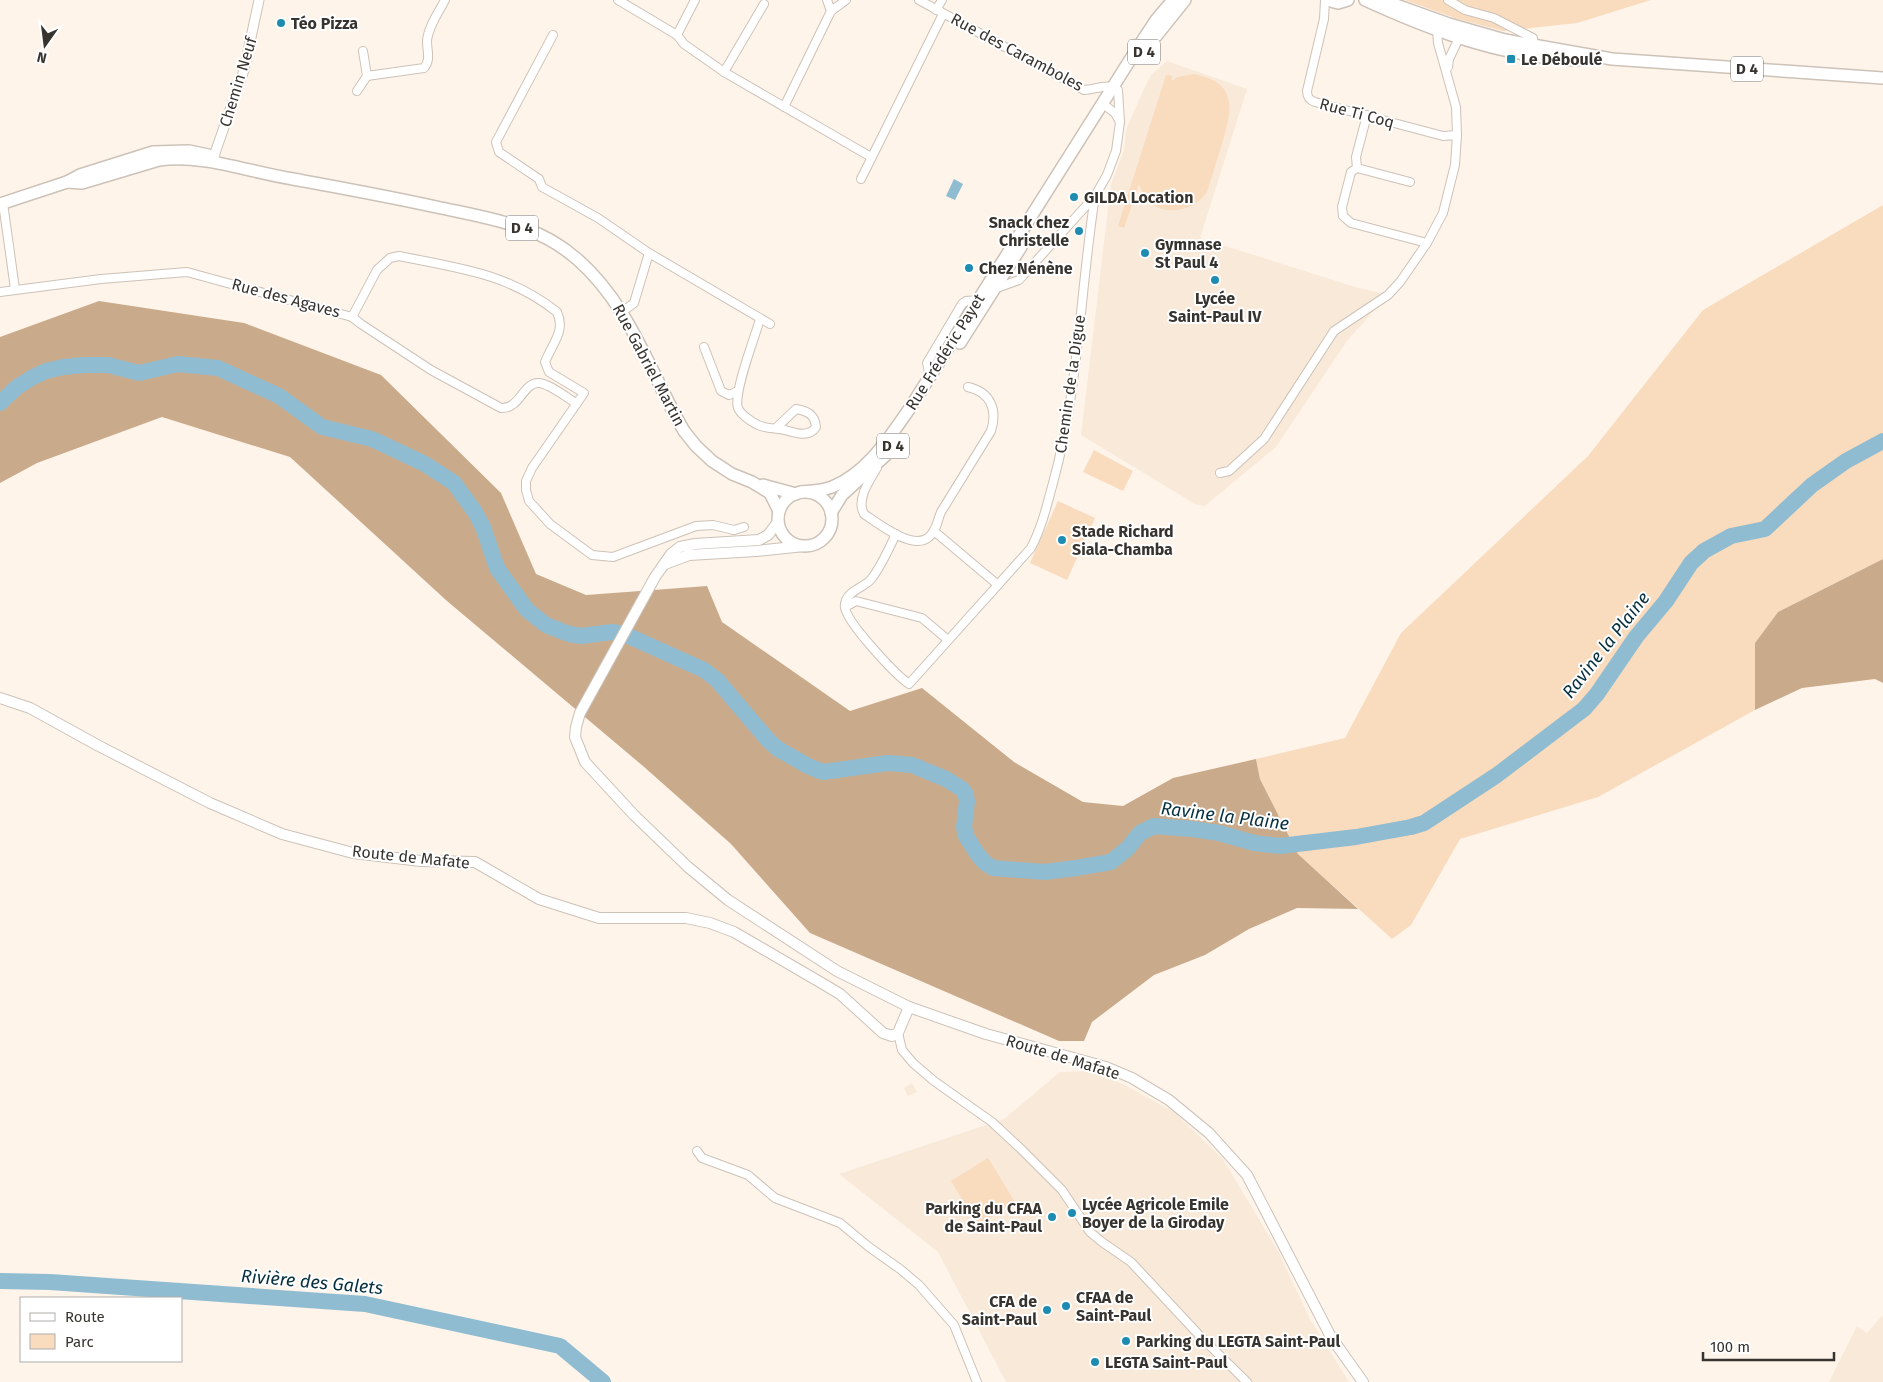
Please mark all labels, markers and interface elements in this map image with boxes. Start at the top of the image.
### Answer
street label: Rue des Caramboles [948,9,1086,95]
place label: Téo Pizza [291,14,358,33]
marker: Téo Pizza [275,17,287,29]
north arrow [20,20,70,70]
street label: Chemin Neuf [215,33,261,129]
road number: D 4 [1128,40,1160,64]
text: N [35,48,49,67]
place label: Le Déboulé [1521,50,1602,69]
marker: Le Déboulé [1505,53,1517,65]
road number: D 4 [1731,56,1763,82]
street label: Rue Ti Coq [1318,94,1396,132]
place label: GILDA Location [1084,188,1193,207]
marker: GILDA Location [1068,191,1080,203]
place label: Snack chez Christelle [989,213,1070,250]
road number: D 4 [506,216,538,240]
marker: Snack chez Christelle [1073,225,1085,237]
place label: Gymnase St Paul 4 [1155,235,1222,272]
marker: Gymnase St Paul 4 [1139,247,1151,259]
place label: Chez Nénène [979,259,1073,278]
marker: Chez Nénène [963,262,975,274]
street label: Rue des Agaves [230,274,342,322]
marker: Lycée Saint-Paul IV [1209,274,1221,286]
place label: Lycée Saint-Paul IV [1169,289,1262,326]
street label: Rue Frédéric Payet [902,290,989,414]
street label: Rue Gabriel Martin [609,301,689,429]
street label: Chemin de la Digue [1051,313,1089,455]
road number: D 4 [877,434,909,458]
place label: Stade Richard Siala-Chamba [1072,522,1174,559]
marker: Stade Richard Siala-Chamba [1056,534,1068,546]
water label: Ravine la Plaine [1558,587,1654,703]
water label: Ravine la Plaine [1160,797,1290,835]
street label: Route de Mafate [351,841,471,873]
street label: Route de Mafate [1004,1031,1122,1083]
place label: Lycée Agricole Emile Boyer de la Giroday [1082,1195,1229,1232]
place label: Parking du CFAA de Saint-Paul [925,1199,1043,1236]
marker: Lycée Agricole Emile Boyer de la Giroday [1066,1207,1078,1219]
marker: Parking du CFAA de Saint-Paul [1046,1211,1058,1223]
water label: Rivière des Galets [240,1265,384,1299]
place label: CFAA de Saint-Paul [1076,1288,1151,1325]
place label: CFA de Saint-Paul [962,1292,1037,1329]
legend [20,1297,182,1362]
marker: CFAA de Saint-Paul [1060,1300,1072,1312]
marker: CFA de Saint-Paul [1041,1304,1053,1316]
text: Route [65,1308,105,1326]
scale bar [1703,1330,1834,1362]
place label: Parking du LEGTA Saint-Paul [1136,1332,1341,1351]
text: Parc [65,1333,94,1351]
marker: Parking du LEGTA Saint-Paul [1120,1335,1132,1347]
text: 100 m [1710,1338,1750,1356]
place label: LEGTA Saint-Paul [1105,1353,1228,1372]
marker: LEGTA Saint-Paul [1089,1356,1101,1368]

